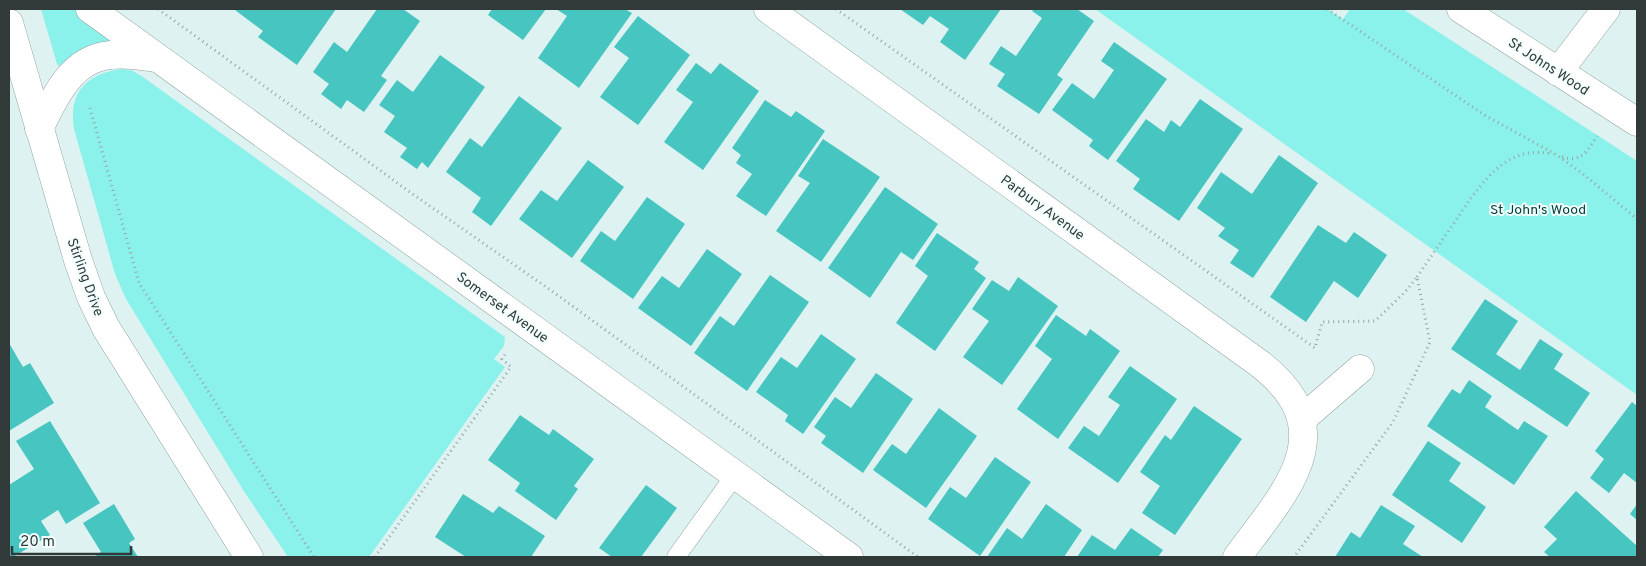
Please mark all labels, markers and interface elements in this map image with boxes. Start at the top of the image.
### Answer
street label: St Johns Wood [1504,35,1592,100]
street label: Parbury Avenue [997,172,1087,244]
park label: St John's Wood [1490,202,1586,219]
street label: Stirling Drive [63,236,107,319]
street label: Somerset Avenue [453,269,551,347]
scale bar [12,524,131,556]
text: 20 m [20,533,55,552]

